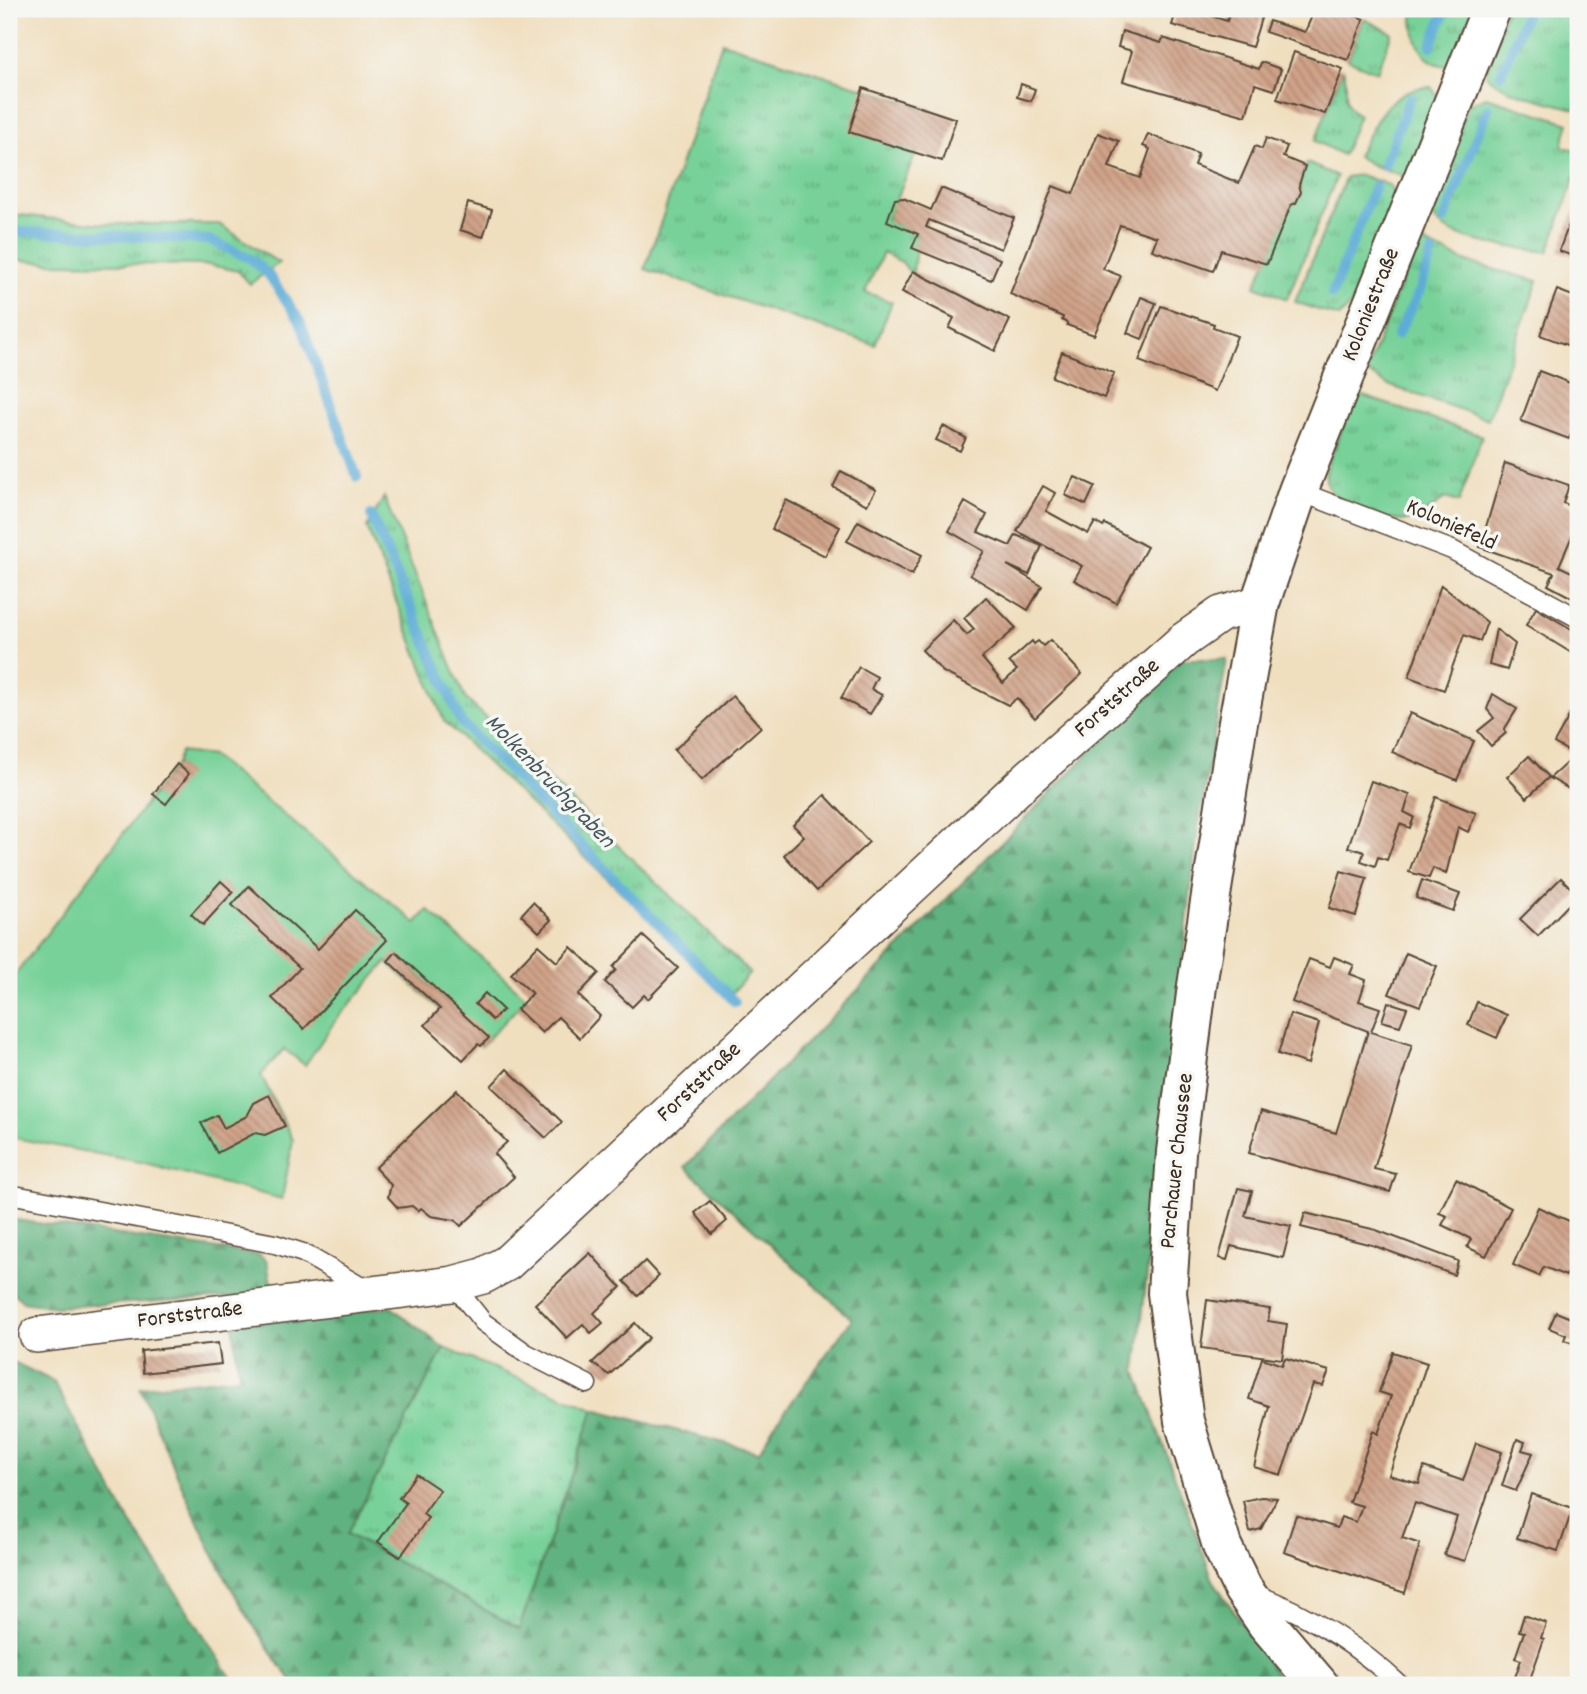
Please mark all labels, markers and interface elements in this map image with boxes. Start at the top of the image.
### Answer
street label: Koloniestraße [1334,243,1410,367]
street label: Koloniefeld [1400,491,1502,561]
street label: Forststraße [1068,651,1168,747]
water label: Molkenbruchgraben [476,707,623,857]
street label: Forststraße [650,1035,750,1131]
street label: Parchauer Chaussee [1152,1072,1204,1250]
street label: Forststraße [136,1293,244,1339]

